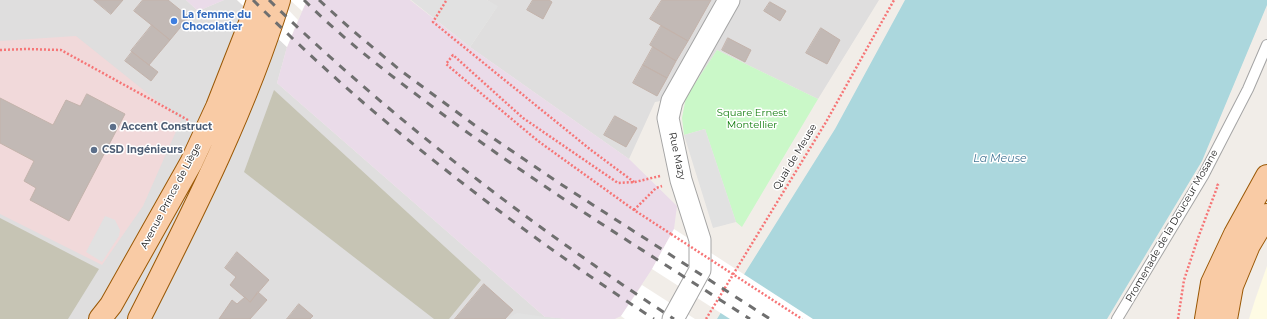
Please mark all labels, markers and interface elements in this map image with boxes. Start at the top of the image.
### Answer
place label: La femme du Chocolatier [182,9,251,32]
marker: La femme du Chocolatier [169,16,179,26]
park label: Square Ernest Montellier [717,107,787,130]
place label: Accent Construct [121,121,212,133]
marker: Accent Construct [108,122,118,132]
street label: Quai de Meuse [771,122,819,192]
street label: Rue Mazy [666,131,688,181]
street label: Avenue Prince de Liège [138,141,204,251]
place label: CSD Ingénieurs [102,144,183,156]
marker: CSD Ingénieurs [89,145,99,155]
street label: Promenade de la Douceur Mosane [1123,148,1221,304]
water label: La Meuse [973,152,1027,166]

